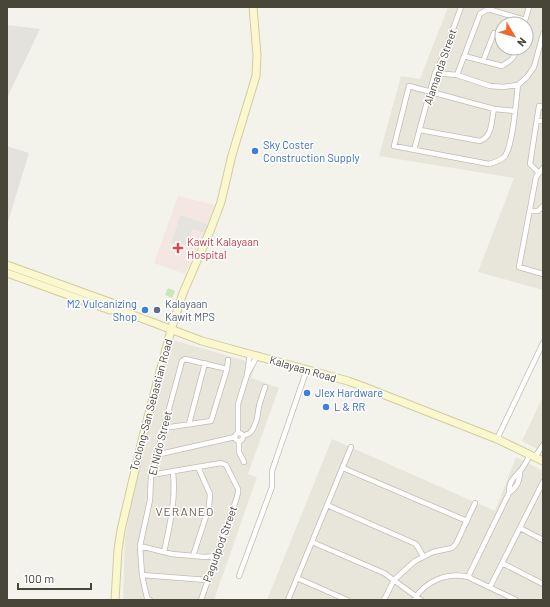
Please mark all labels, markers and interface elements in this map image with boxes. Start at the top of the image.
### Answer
north arrow [494,16,534,56]
street label: Alamanda Street [420,27,459,106]
text: N [515,36,530,49]
place label: Sky Coster Construction Supply [263,138,360,164]
marker: Sky Coster Construction Supply [250,146,260,156]
place label: Kawit Kalayaan Hospital [187,235,259,261]
marker: Kawit Kalayaan Hospital [172,242,184,254]
place label: M2 Vulcanizing Shop [67,297,137,323]
place label: Kalayaan Kawit MPS [165,297,215,323]
marker: M2 Vulcanizing Shop [140,305,150,315]
marker: Kalayaan Kawit MPS [152,305,162,315]
street label: Toclong-San Sebastian Road [127,337,174,472]
street label: Kalayaan Road [268,353,338,384]
place label: Jlex Hardware [315,386,383,399]
marker: Jlex Hardware [302,388,312,398]
place label: L & RR [334,400,366,413]
marker: L & RR [321,402,331,412]
street label: El Nido Street [145,409,174,476]
district label: VERANEO [156,504,214,518]
street label: Pagudpod Street [200,504,239,584]
scale bar [18,565,91,591]
text: 100 m [24,571,54,585]

